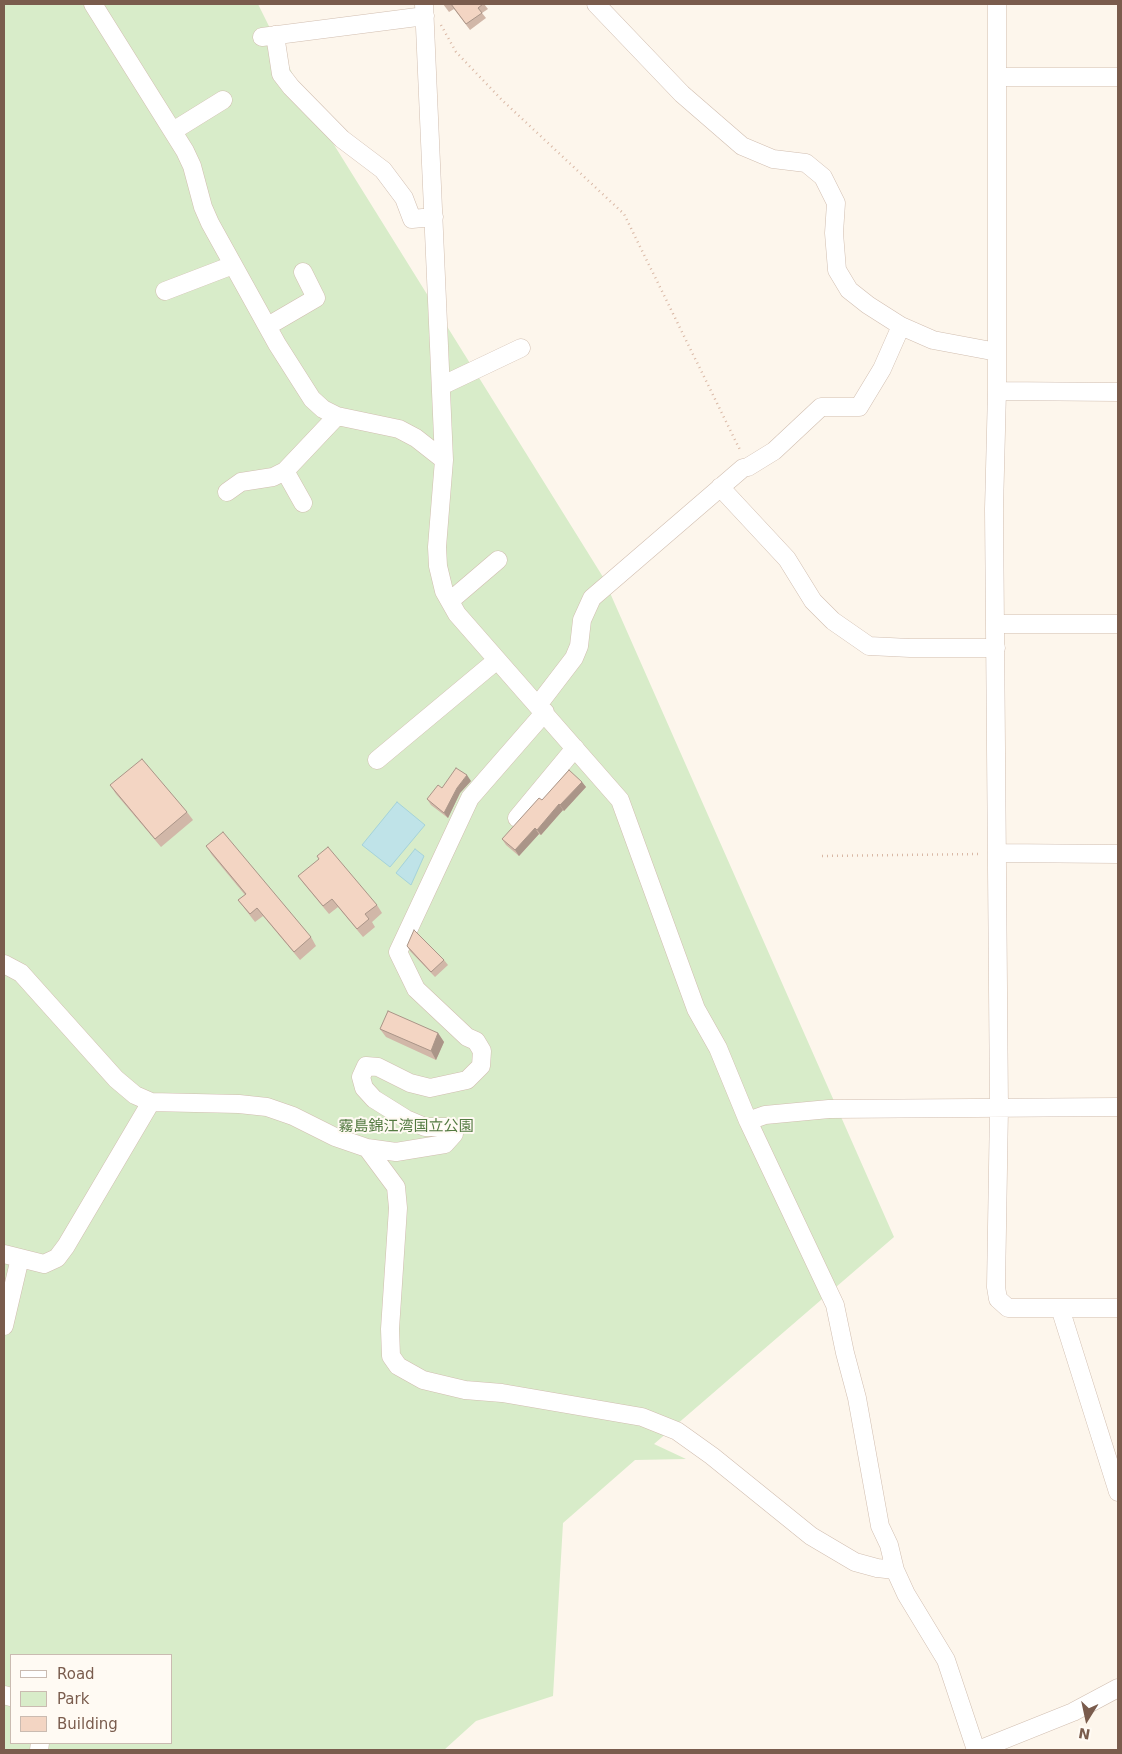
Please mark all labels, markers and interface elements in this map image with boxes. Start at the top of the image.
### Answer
park label: 霧島錦江湾国立公園 [339,1118,473,1136]
legend [10,1654,172,1744]
text: Road [57,1665,95,1683]
text: Park [57,1690,89,1708]
north arrow [1062,1694,1112,1744]
text: Building [57,1715,118,1733]
text: N [1077,1725,1092,1743]

